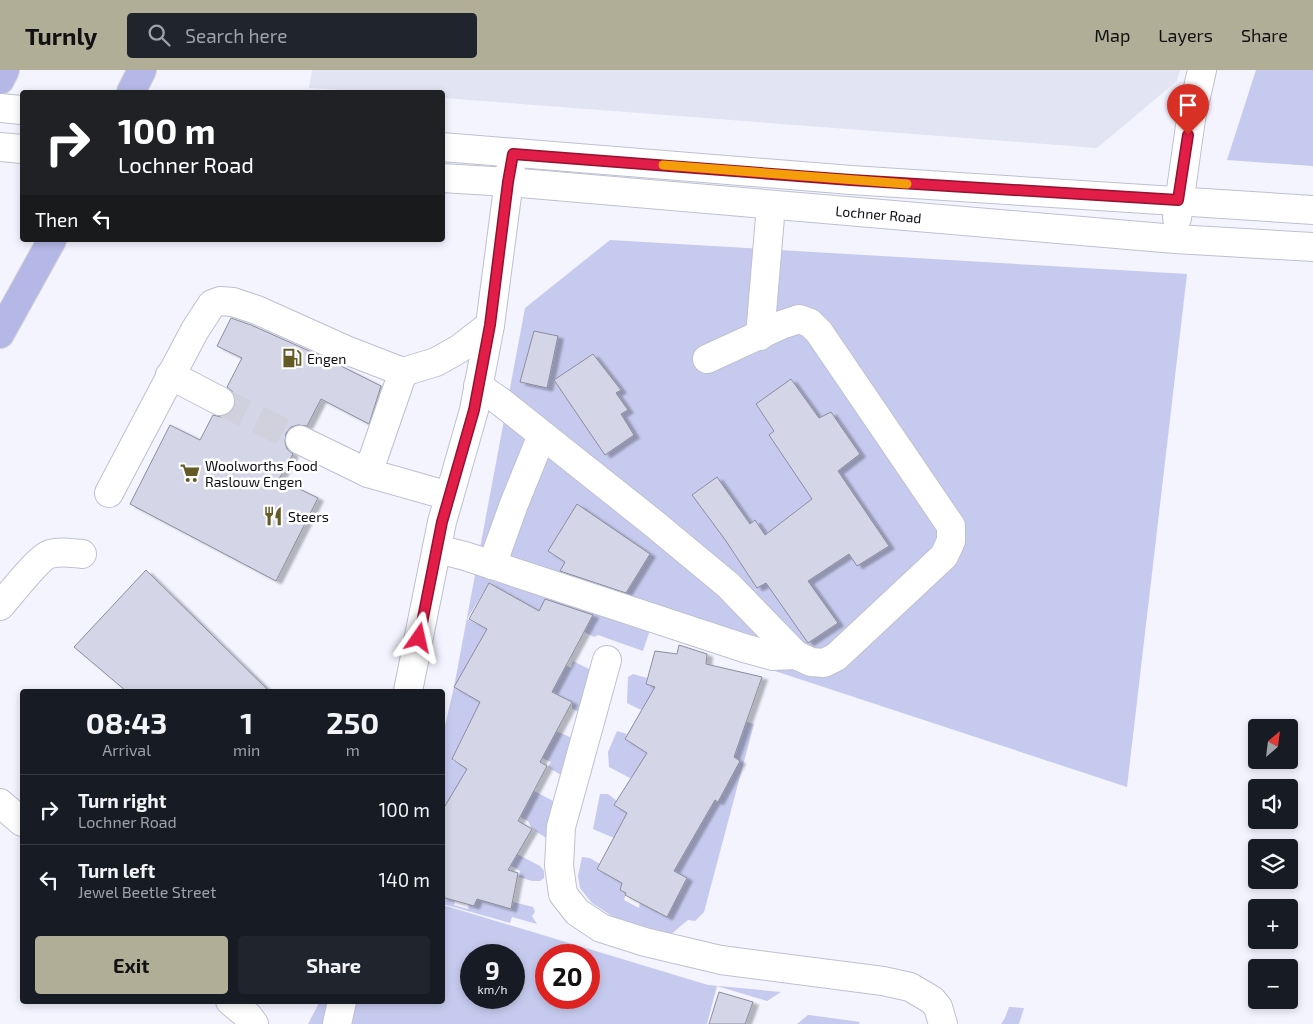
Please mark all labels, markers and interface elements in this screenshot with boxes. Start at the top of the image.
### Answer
search box [127,13,477,58]
text: Turnly [25,21,97,50]
icon: search [145,21,173,49]
text: Search here [185,24,287,47]
text: Map [1094,24,1130,46]
text: Layers [1158,24,1213,46]
text: Share [1241,24,1288,46]
pin [1167,84,1209,135]
icon: arrive [1174,91,1202,119]
text: 100 m [118,109,216,151]
icon: right [35,110,100,175]
text: Lochner Road [118,151,254,177]
street label: Lochner Road [835,202,922,226]
icon: left [88,205,116,233]
text: Then [35,208,78,231]
fuel station icon: Engen [281,347,303,369]
place label: Engen [307,350,346,367]
place label: Woolworths Food Raslouw Engen [205,457,318,490]
supermarket icon: Woolworths Food Raslouw Engen [179,462,201,484]
restaurant icon: Steers [262,505,284,527]
place label: Steers [288,508,329,525]
position arrow [392,611,444,663]
text: 08:43 [86,704,167,740]
text: 1 [240,704,253,740]
text: 250 [326,704,379,740]
north arrow [1248,719,1298,769]
map controls [1248,719,1298,1009]
text: Arrival [102,740,151,759]
text: min [233,740,260,759]
text: m [346,740,360,759]
button: sound [1248,779,1298,829]
text: Turn right [78,789,166,812]
icon: right [35,796,63,824]
text: 100 m [379,798,430,821]
text: Lochner Road [78,812,177,831]
button: layers [1248,839,1298,889]
text: Turn left [78,859,155,882]
icon: left [35,866,63,894]
text: 140 m [378,868,430,891]
text: Jewel Beetle Street [78,882,216,901]
button: + [1248,899,1298,949]
button: Exit [35,936,228,994]
button: Share [238,936,430,994]
speed limit sign: 20 [535,944,600,1009]
text: 9 [485,955,500,985]
button: − [1248,959,1298,1009]
text: km/h [478,982,507,996]

